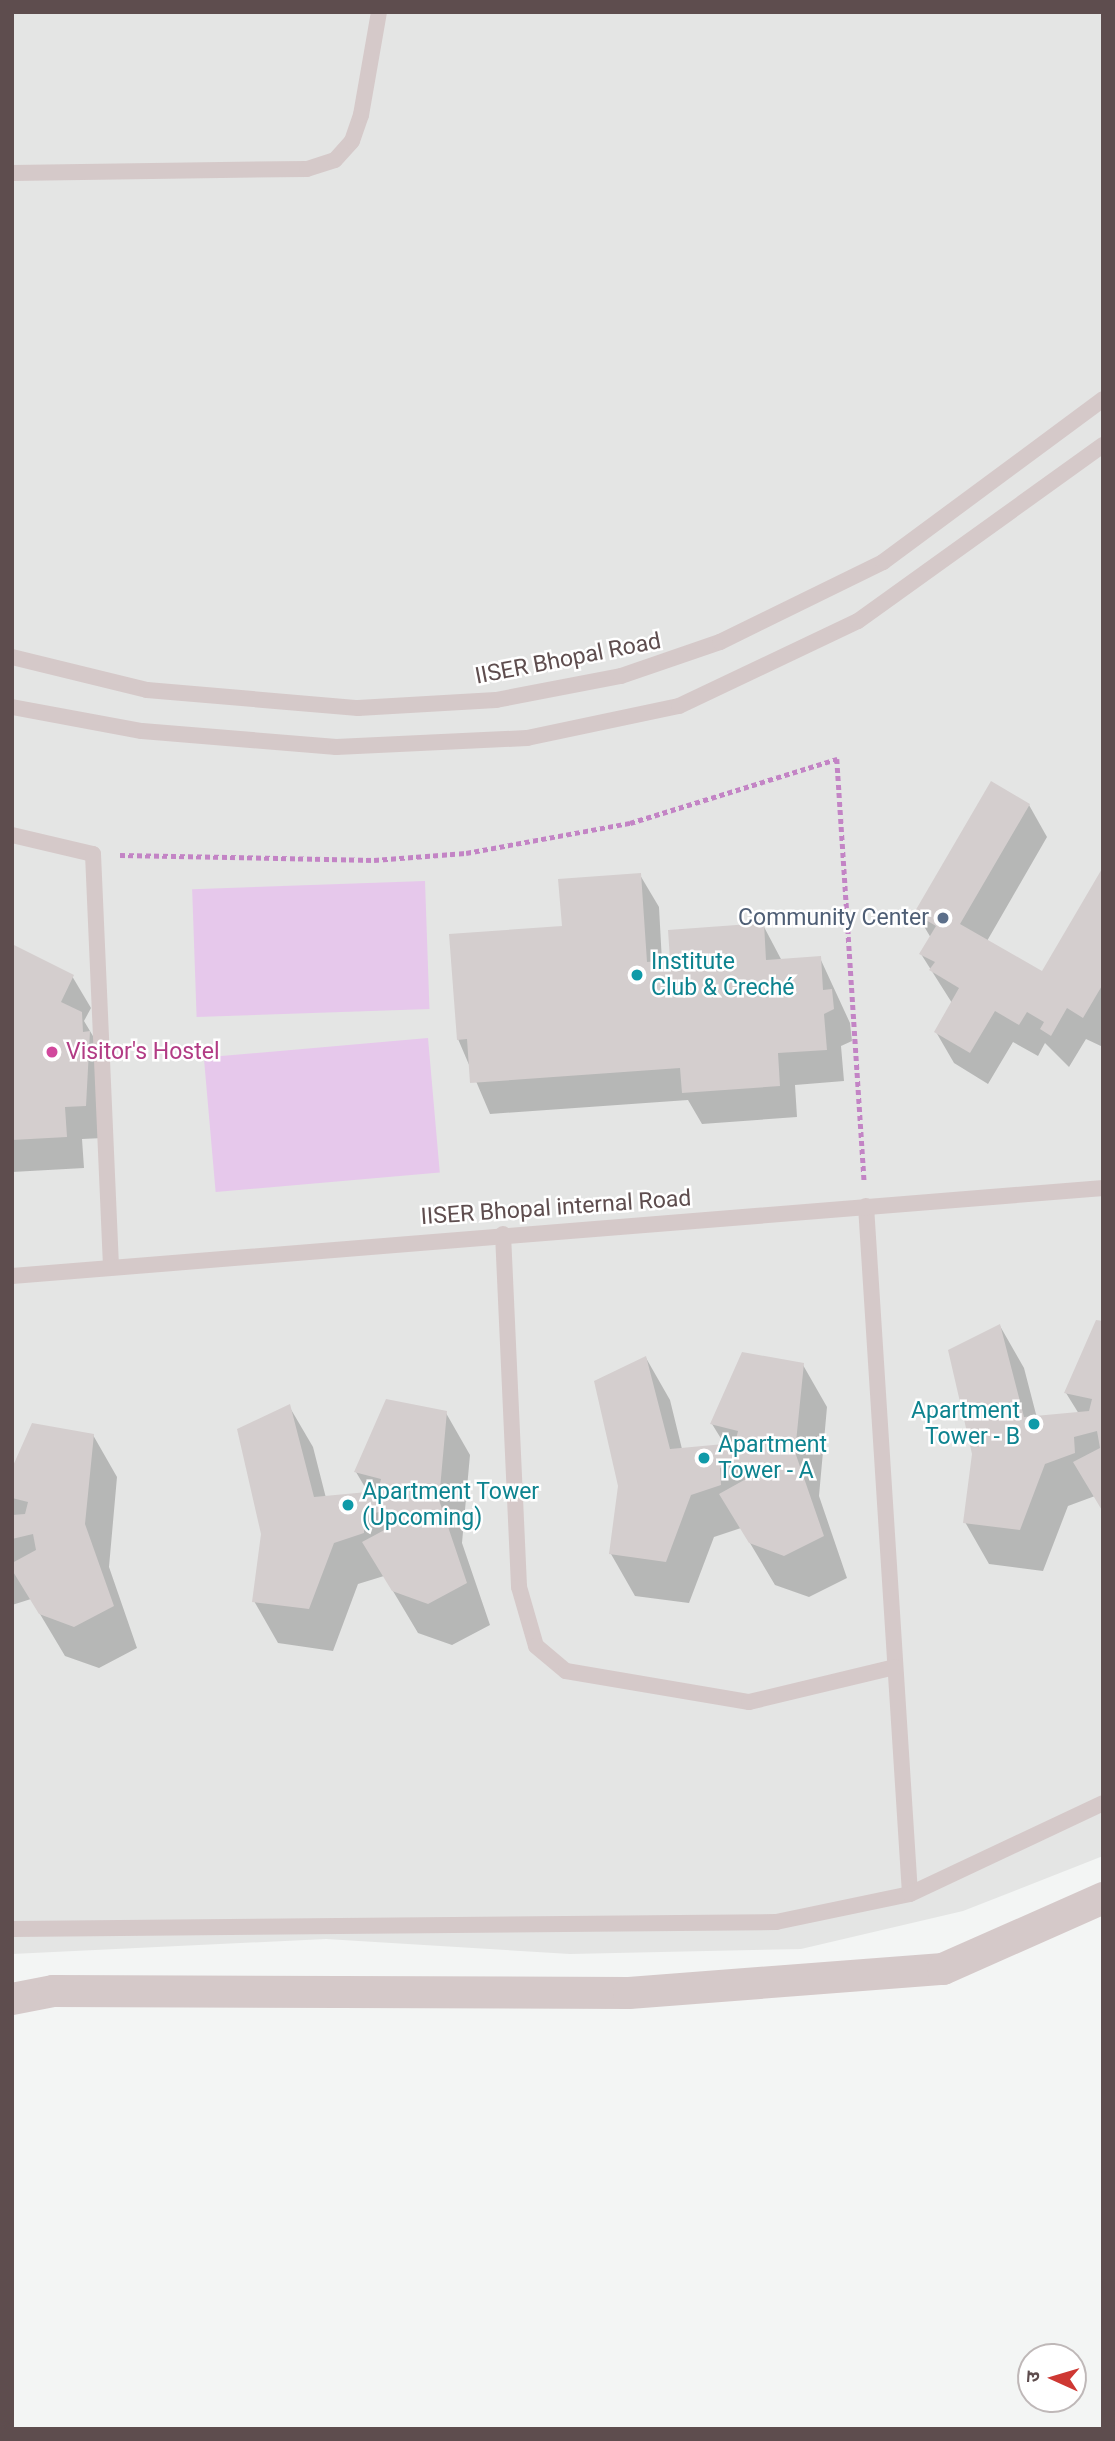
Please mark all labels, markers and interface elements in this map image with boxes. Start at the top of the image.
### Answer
street label: IISER Bhopal Road [473,627,663,691]
place label: Community Center [738,904,929,932]
marker: Community Center [935,910,951,926]
place label: Institute Club & Creché [651,948,795,1002]
marker: Institute Club & Creché [629,967,645,983]
place label: Visitor's Hostel [66,1038,219,1066]
marker: Visitor's Hostel [44,1044,60,1060]
street label: IISER Bhopal internal Road [420,1185,692,1231]
place label: Apartment Tower - B [911,1397,1020,1451]
marker: Apartment Tower - B [1026,1416,1042,1432]
place label: Apartment Tower - A [718,1431,827,1485]
marker: Apartment Tower - A [696,1450,712,1466]
place label: Apartment Tower (Upcoming) [362,1478,540,1532]
marker: Apartment Tower (Upcoming) [340,1497,356,1513]
north arrow [1017,2343,1087,2413]
text: उ [1021,2370,1044,2383]

